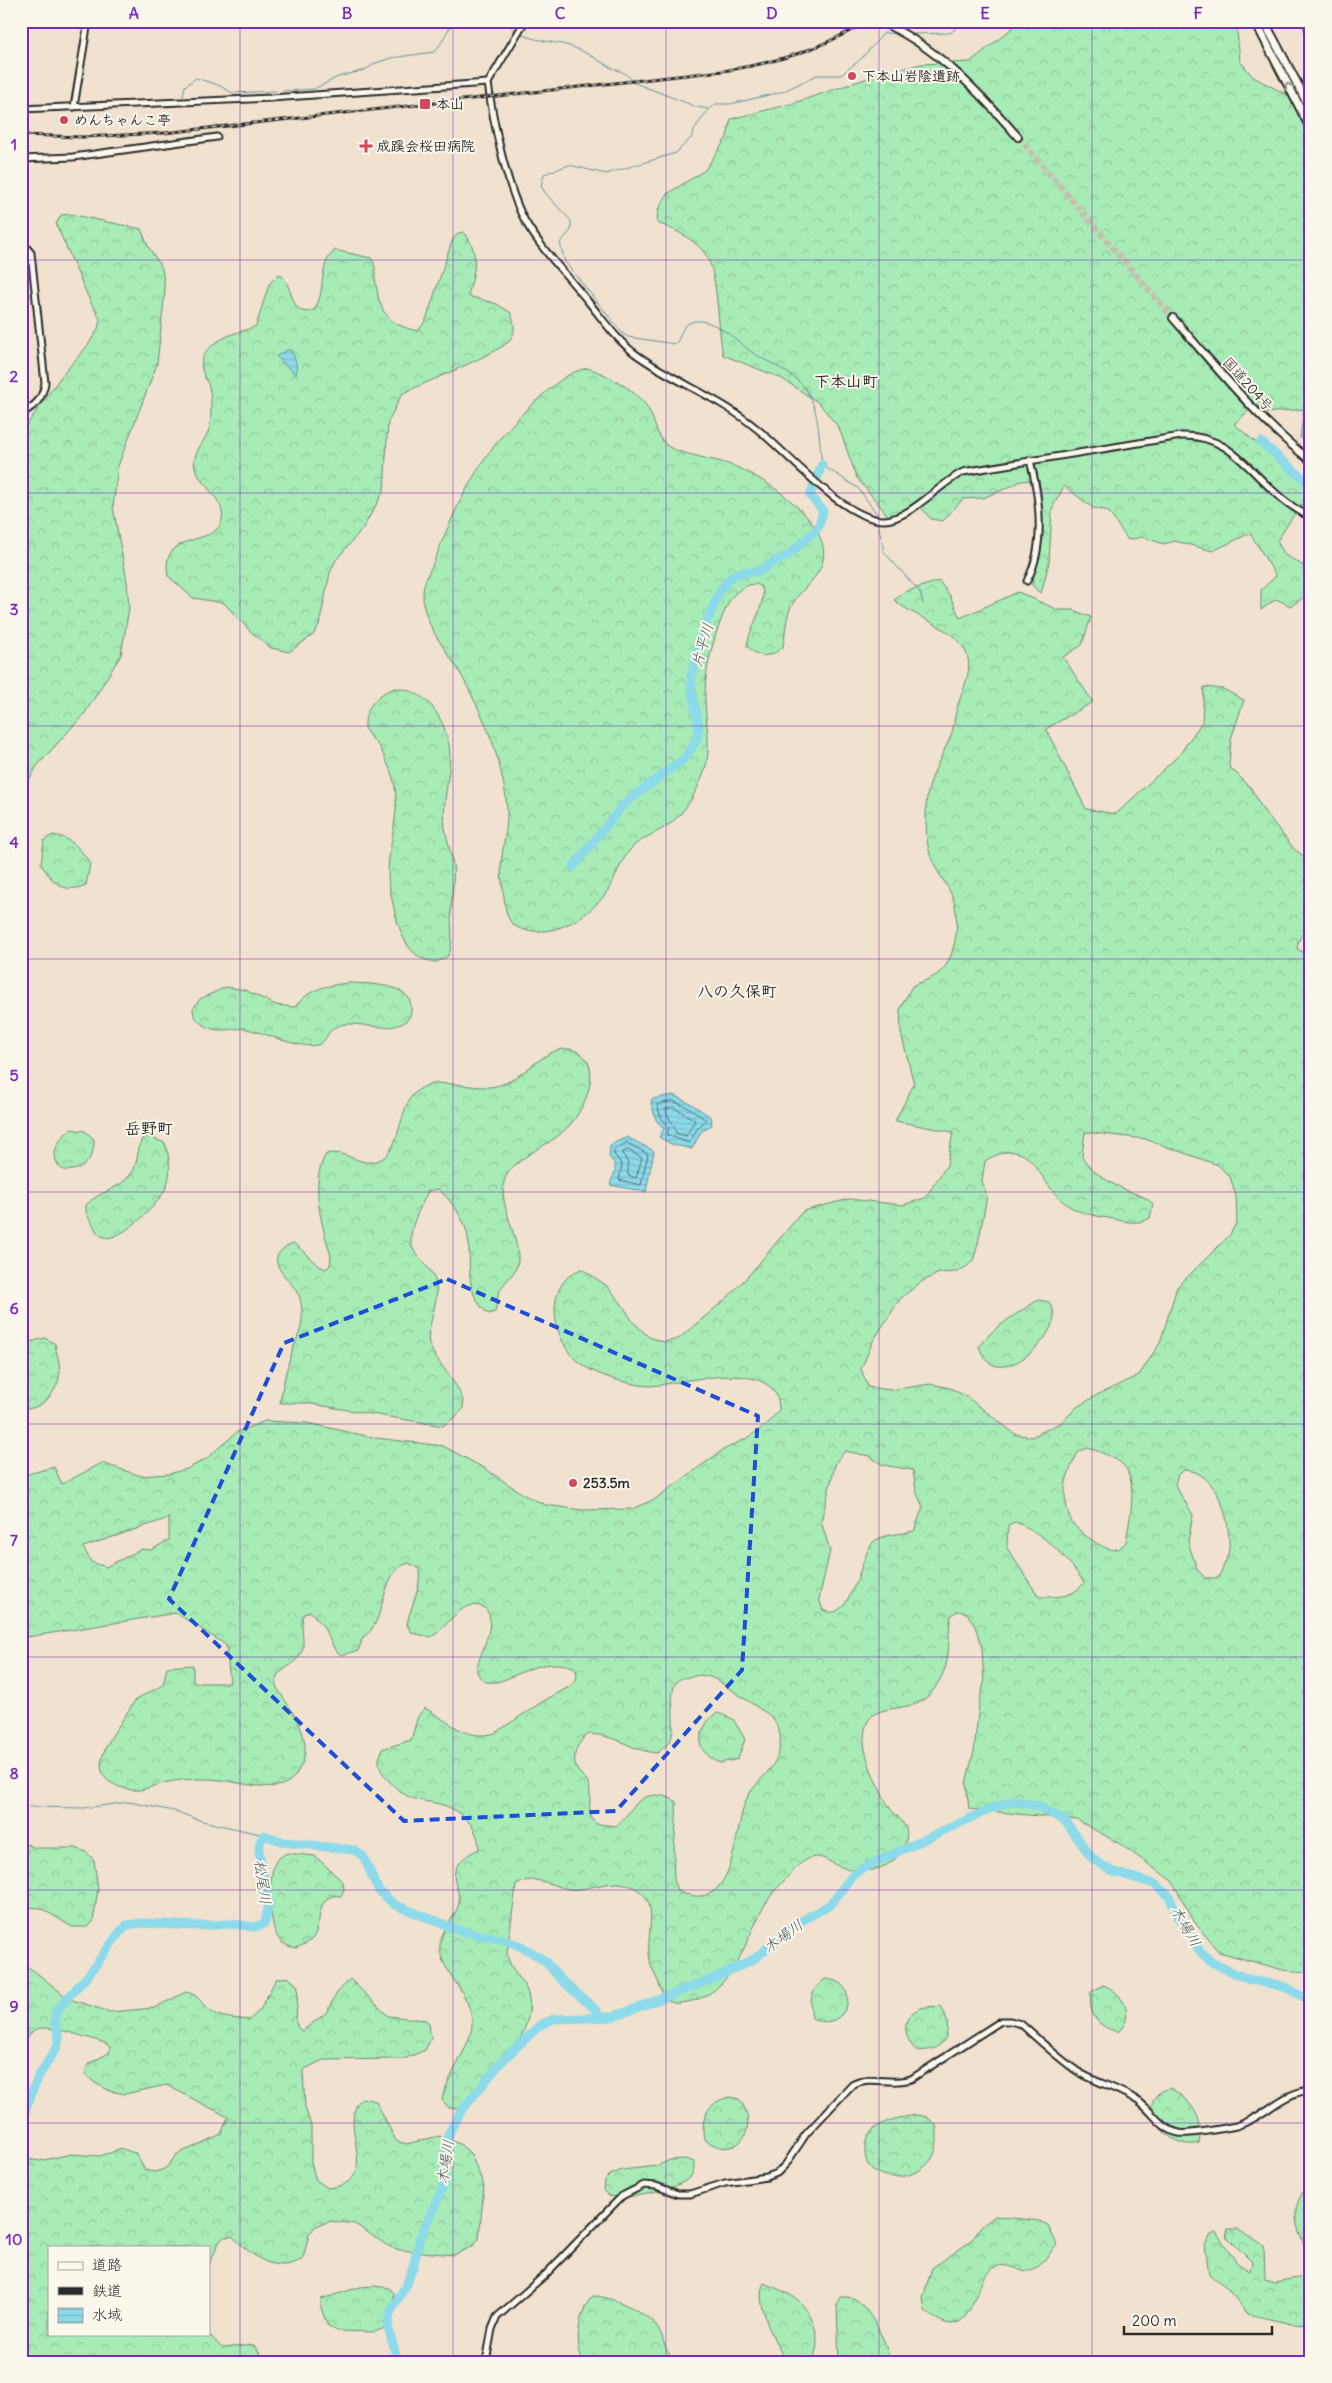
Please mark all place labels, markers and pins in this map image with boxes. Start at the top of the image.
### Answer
place label: 下本山岩陰遺跡 [862,67,960,85]
marker: 下本山岩陰遺跡 [846,70,858,82]
place label: 本山 [436,95,464,113]
marker: 本山 [418,97,432,111]
place label: めんちゃんこ亭 [74,111,171,129]
marker: めんちゃんこ亭 [58,114,70,126]
place label: 成蹊会桜田病院 [377,137,475,155]
marker: 成蹊会桜田病院 [359,139,373,153]
place label: 253.5m [583,1474,631,1492]
marker: 253.5m [567,1477,579,1489]

